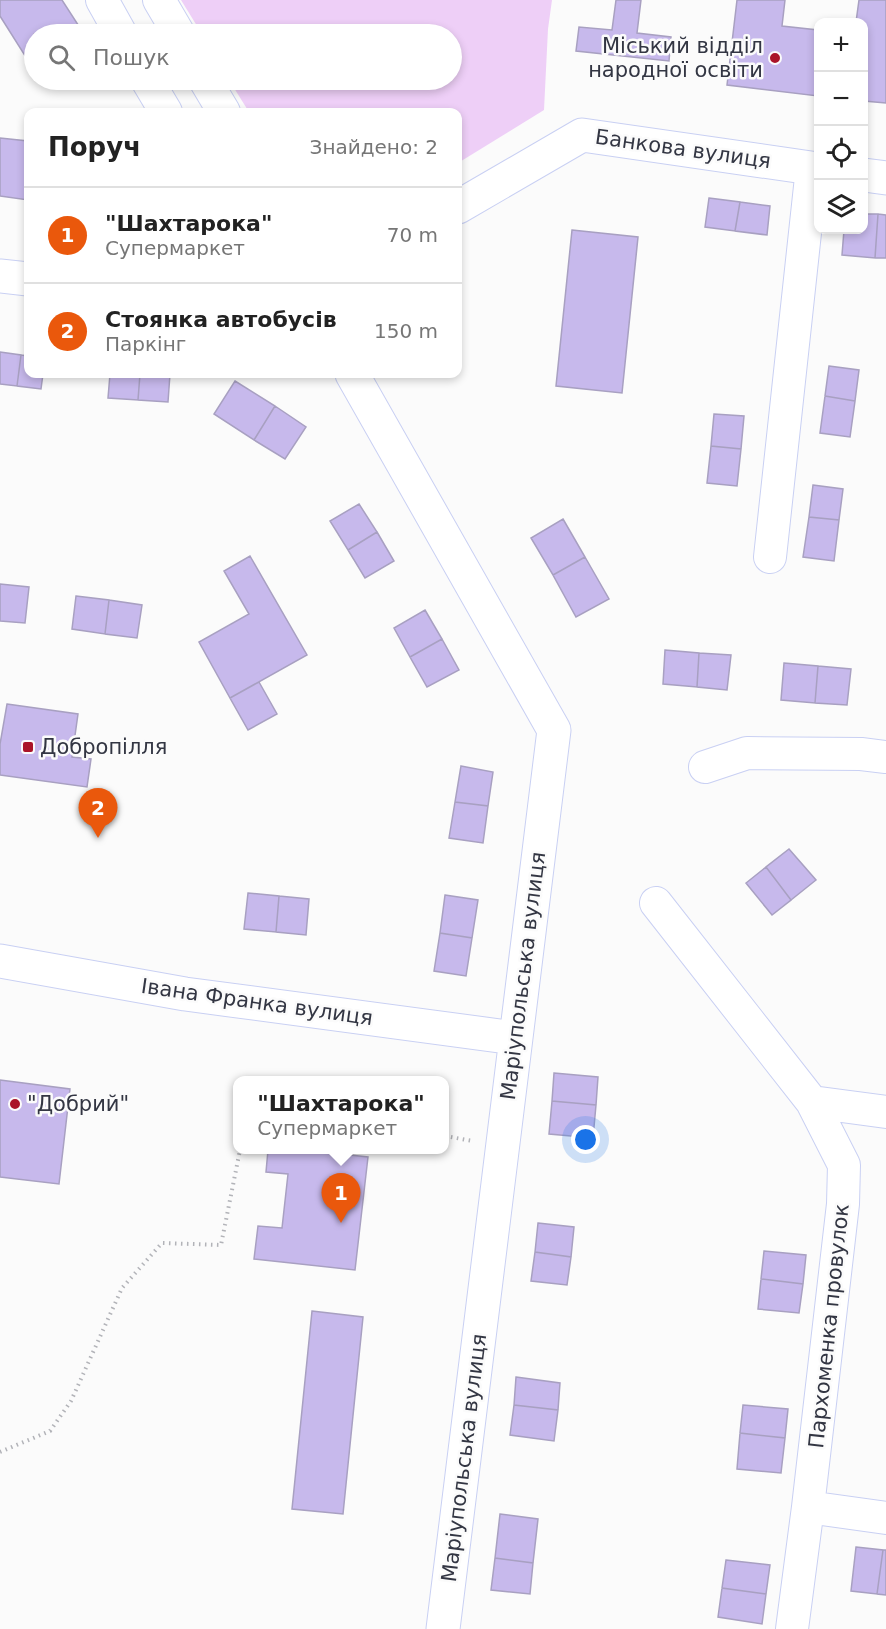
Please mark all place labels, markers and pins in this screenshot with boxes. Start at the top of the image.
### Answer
place label: Міський відділ народної освіти [588,34,763,82]
marker: Міський відділ народної освіти [768,51,782,65]
place label: Добропілля [40,735,167,759]
marker: Добропілля [21,740,35,754]
pin: 2 [78,788,118,838]
place label: "Добрий" [27,1092,129,1116]
marker: "Добрий" [8,1097,22,1111]
pin: 1 [322,1174,360,1223]

